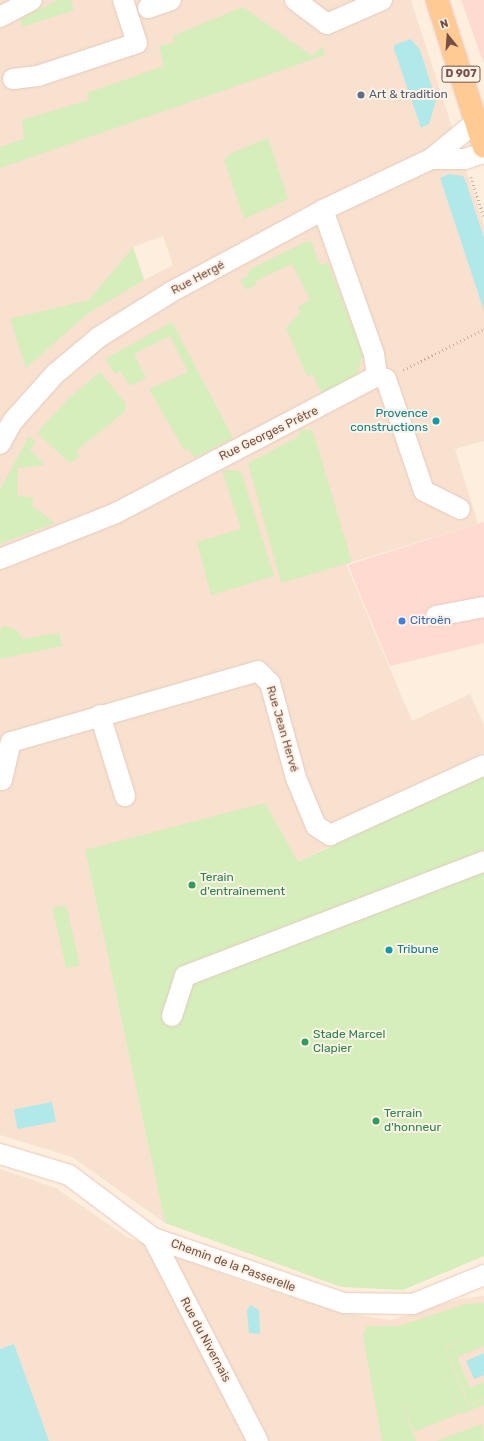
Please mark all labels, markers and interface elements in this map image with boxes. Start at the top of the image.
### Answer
north arrow [428,16,468,56]
text: N [439,17,450,31]
road number: D 907 [441,65,481,83]
place label: Art & tradition [369,88,448,102]
marker: Art & tradition [356,90,366,100]
street label: Rue Hergé [169,258,227,298]
street label: Rue Georges Prêtre [217,404,321,464]
place label: Provence constructions [350,407,428,435]
marker: Provence constructions [431,416,441,426]
place label: Citroën [410,614,451,628]
marker: Citroën [397,616,407,626]
street label: Rue Jean Hervé [263,684,301,774]
place label: Terain d'entraînement [200,871,285,899]
marker: Terain d'entraînement [187,880,197,890]
place label: Tribune [397,943,439,957]
marker: Tribune [384,945,394,955]
place label: Stade Marcel Clapier [313,1028,385,1056]
marker: Stade Marcel Clapier [300,1037,310,1047]
place label: Terrain d'honneur [384,1107,441,1135]
marker: Terrain d'honneur [371,1116,381,1126]
street label: Chemin de la Passerelle [169,1237,297,1295]
street label: Rue du Nivernais [177,1295,233,1385]

